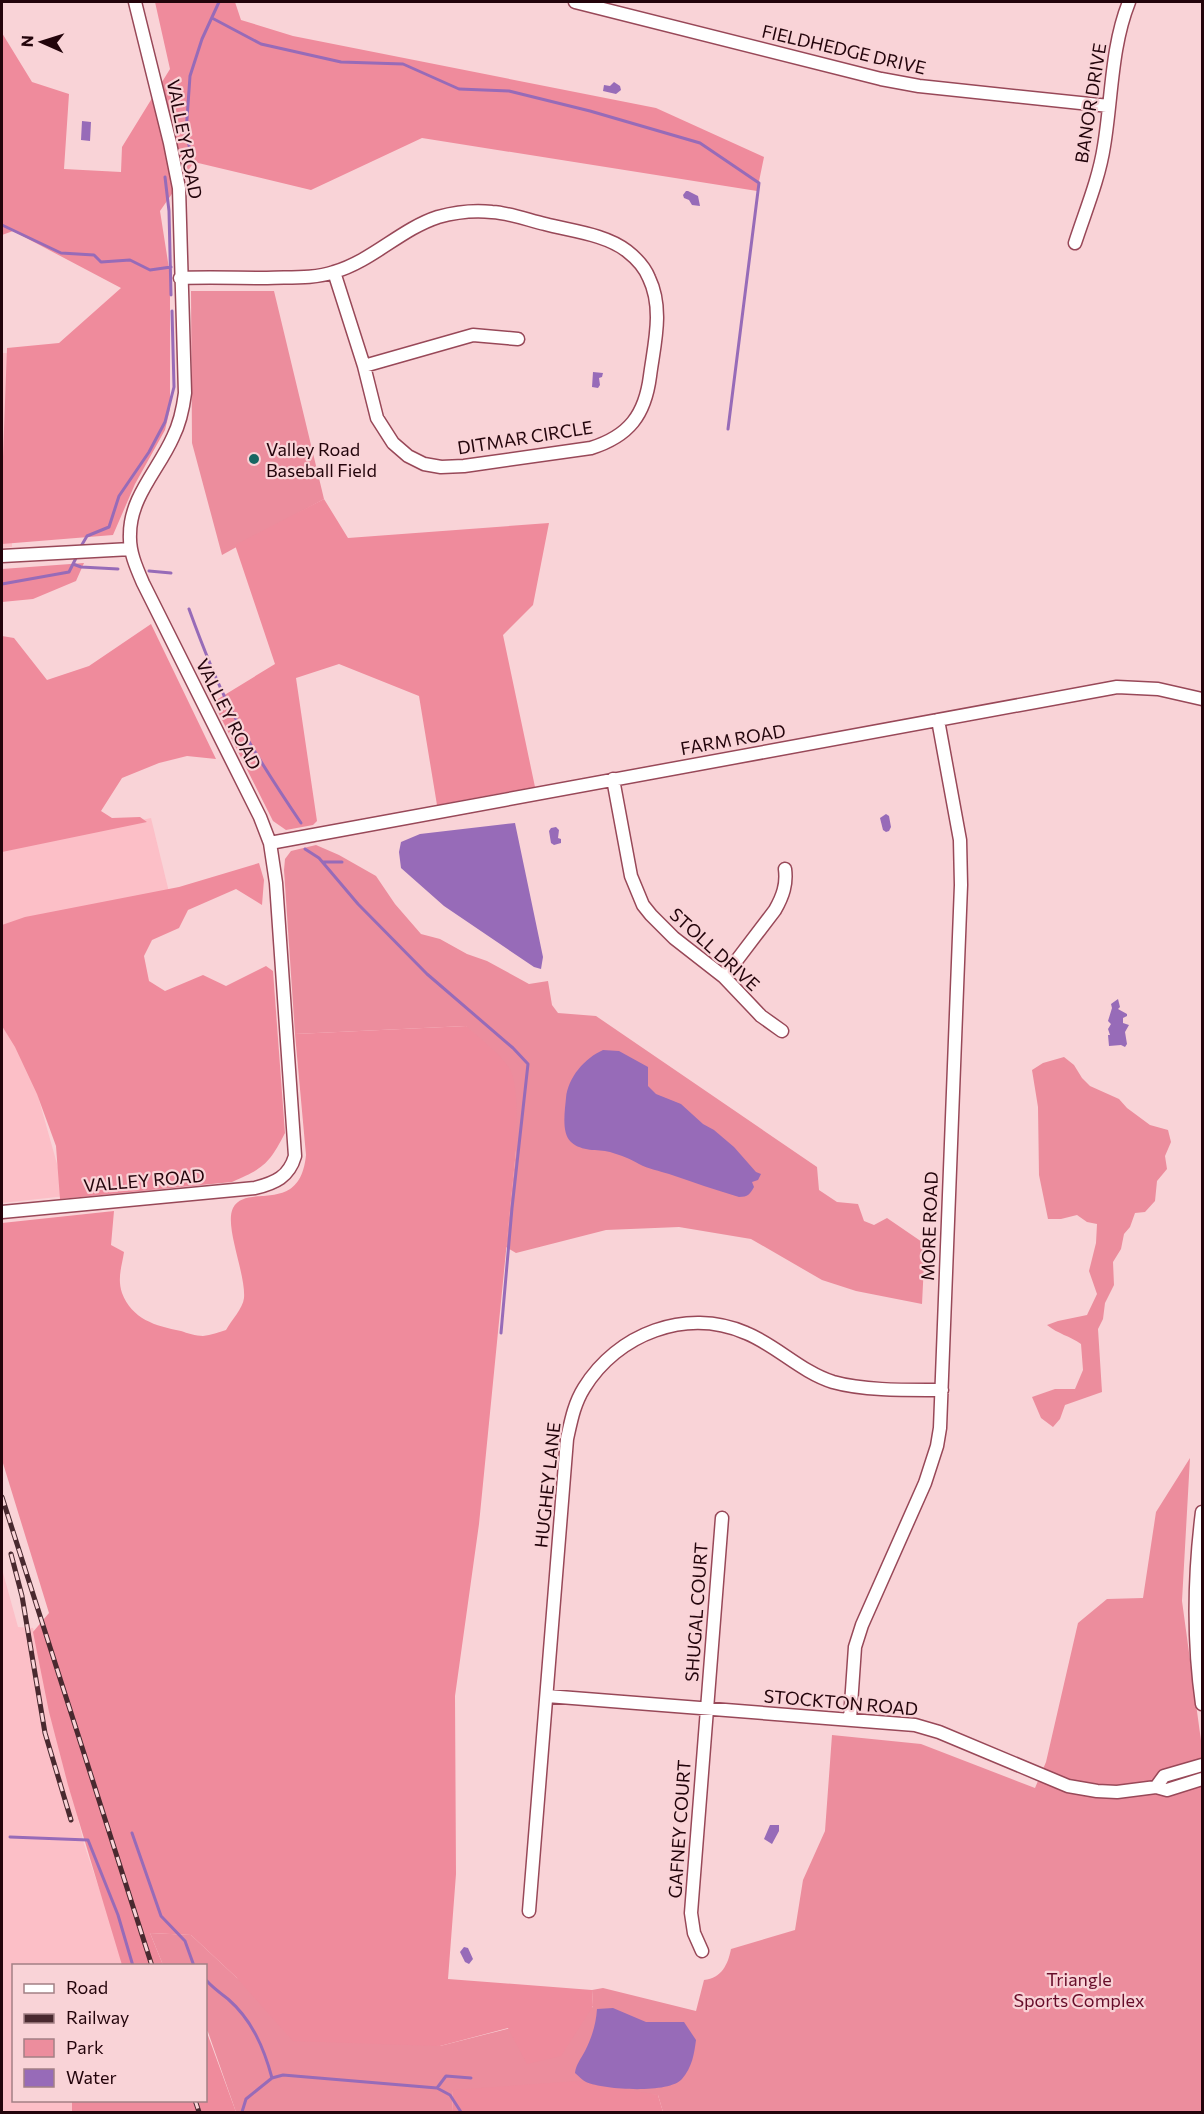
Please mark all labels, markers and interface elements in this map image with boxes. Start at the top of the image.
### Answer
north arrow [12,12,72,72]
street label: FIELDHEDGE DRIVE [760,19,928,79]
text: N [17,35,36,48]
street label: BANOR DRIVE [1070,41,1110,165]
street label: VALLEY ROAD [163,77,207,201]
street label: DITMAR CIRCLE [456,415,594,459]
place label: Valley Road Baseball Field [266,438,377,481]
marker: Valley Road Baseball Field [247,452,261,466]
street label: VALLEY ROAD [192,655,266,773]
street label: FARM ROAD [679,719,787,759]
street label: STOLL DRIVE [665,903,765,995]
street label: VALLEY ROAD [82,1164,206,1196]
street label: MORE ROAD [916,1171,942,1281]
street label: HUGHEY LANE [529,1421,565,1549]
street label: SHUGAL COURT [680,1541,712,1683]
street label: STOCKTON ROAD [763,1684,919,1720]
street label: GAFNEY COURT [663,1759,695,1899]
legend [12,1964,207,2102]
park label: Triangle Sports Complex [1013,1968,1145,2011]
text: Road [66,1976,108,1998]
text: Railway [66,2006,129,2028]
text: Park [66,2036,104,2058]
text: Water [66,2066,117,2088]

